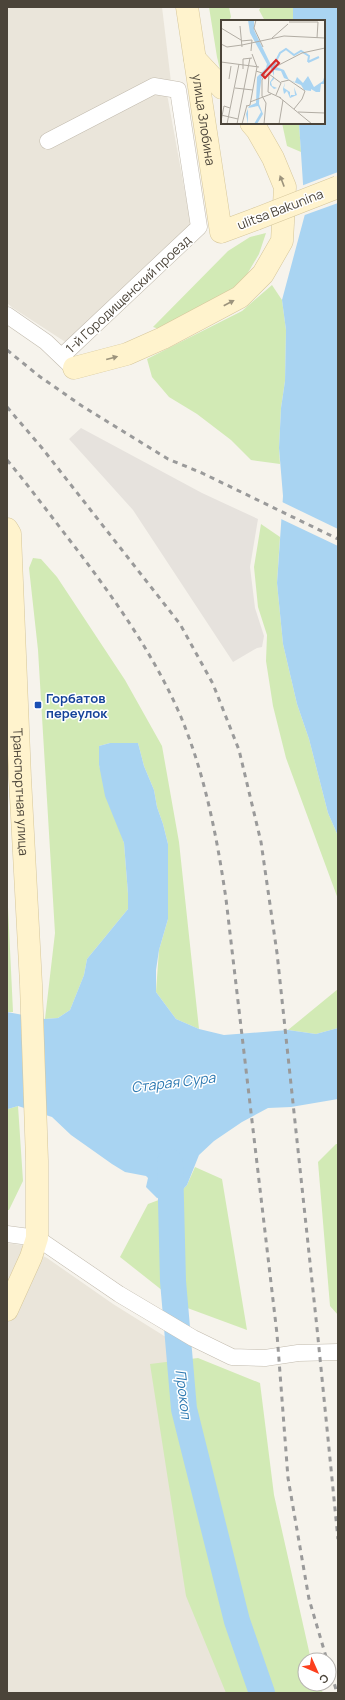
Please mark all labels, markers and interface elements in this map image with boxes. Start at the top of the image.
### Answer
inset map [221,20,325,124]
street label: улица Злобина [188,73,220,167]
one-way arrow [279,174,285,186]
street label: ulitsa Bakunina [234,184,326,234]
street label: 1-й Городищенский проезд [61,231,195,357]
one-way arrow [223,300,235,306]
one-way arrow [106,355,118,361]
place label: Горбатов переулок [46,689,108,722]
marker: Горбатов переулок [33,700,43,710]
street label: Транспортная улица [9,728,33,856]
water label: Старая Сура [130,1067,217,1097]
water label: Прокоп [172,1368,197,1421]
north arrow [297,1652,337,1692]
text: С [316,1671,333,1688]

